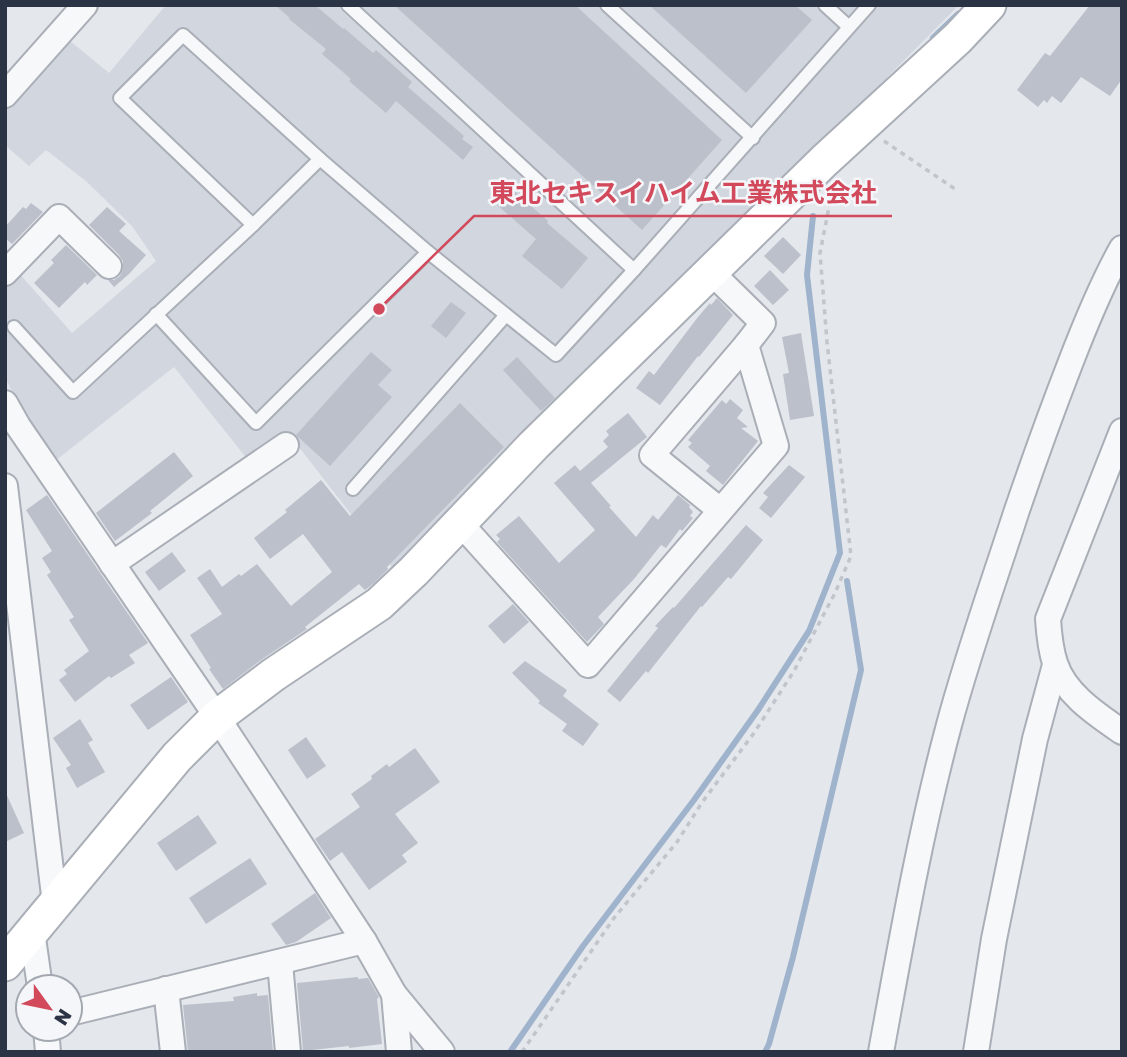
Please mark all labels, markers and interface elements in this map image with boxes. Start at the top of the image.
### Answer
callout: 東北セキスイハイム工業株式会社 [474,169,892,216]
text: 東北セキスイハイム工業株式会社 [489,177,877,208]
north arrow [14,973,84,1043]
text: N [50,1005,77,1030]

